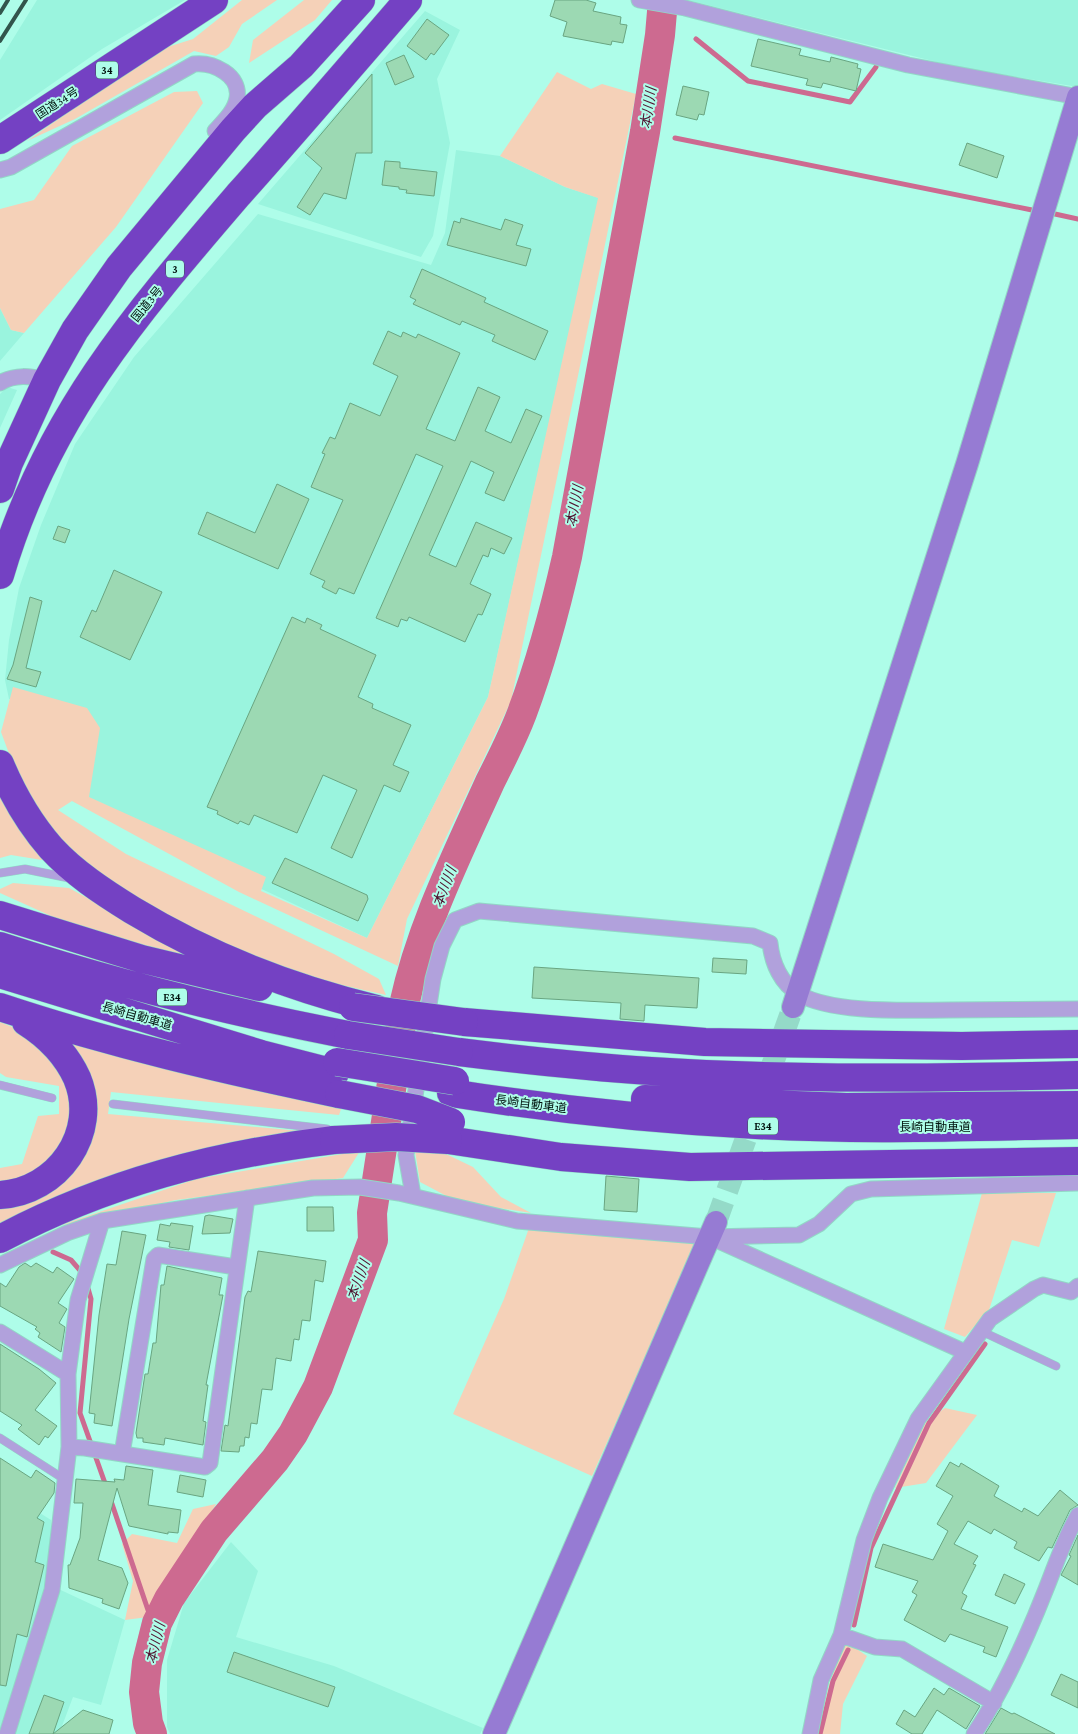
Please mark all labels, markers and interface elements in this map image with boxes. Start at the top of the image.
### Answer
road number: 34 [96,62,118,78]
street label: 国道34号 [33,84,81,122]
water label: 本川川 [637,84,659,130]
road number: 3 [166,260,184,278]
street label: 国道3号 [128,283,166,325]
water label: 本川川 [562,482,586,528]
water label: 本川川 [429,863,460,909]
road number: E34 [157,989,187,1006]
street label: 長崎自動車道 [100,999,174,1033]
street label: 長崎自動車道 [494,1093,568,1115]
road number: E34 [748,1118,778,1134]
street label: 長崎自動車道 [899,1120,971,1134]
water label: 本川川 [343,1256,373,1302]
water label: 本川川 [142,1619,168,1665]

